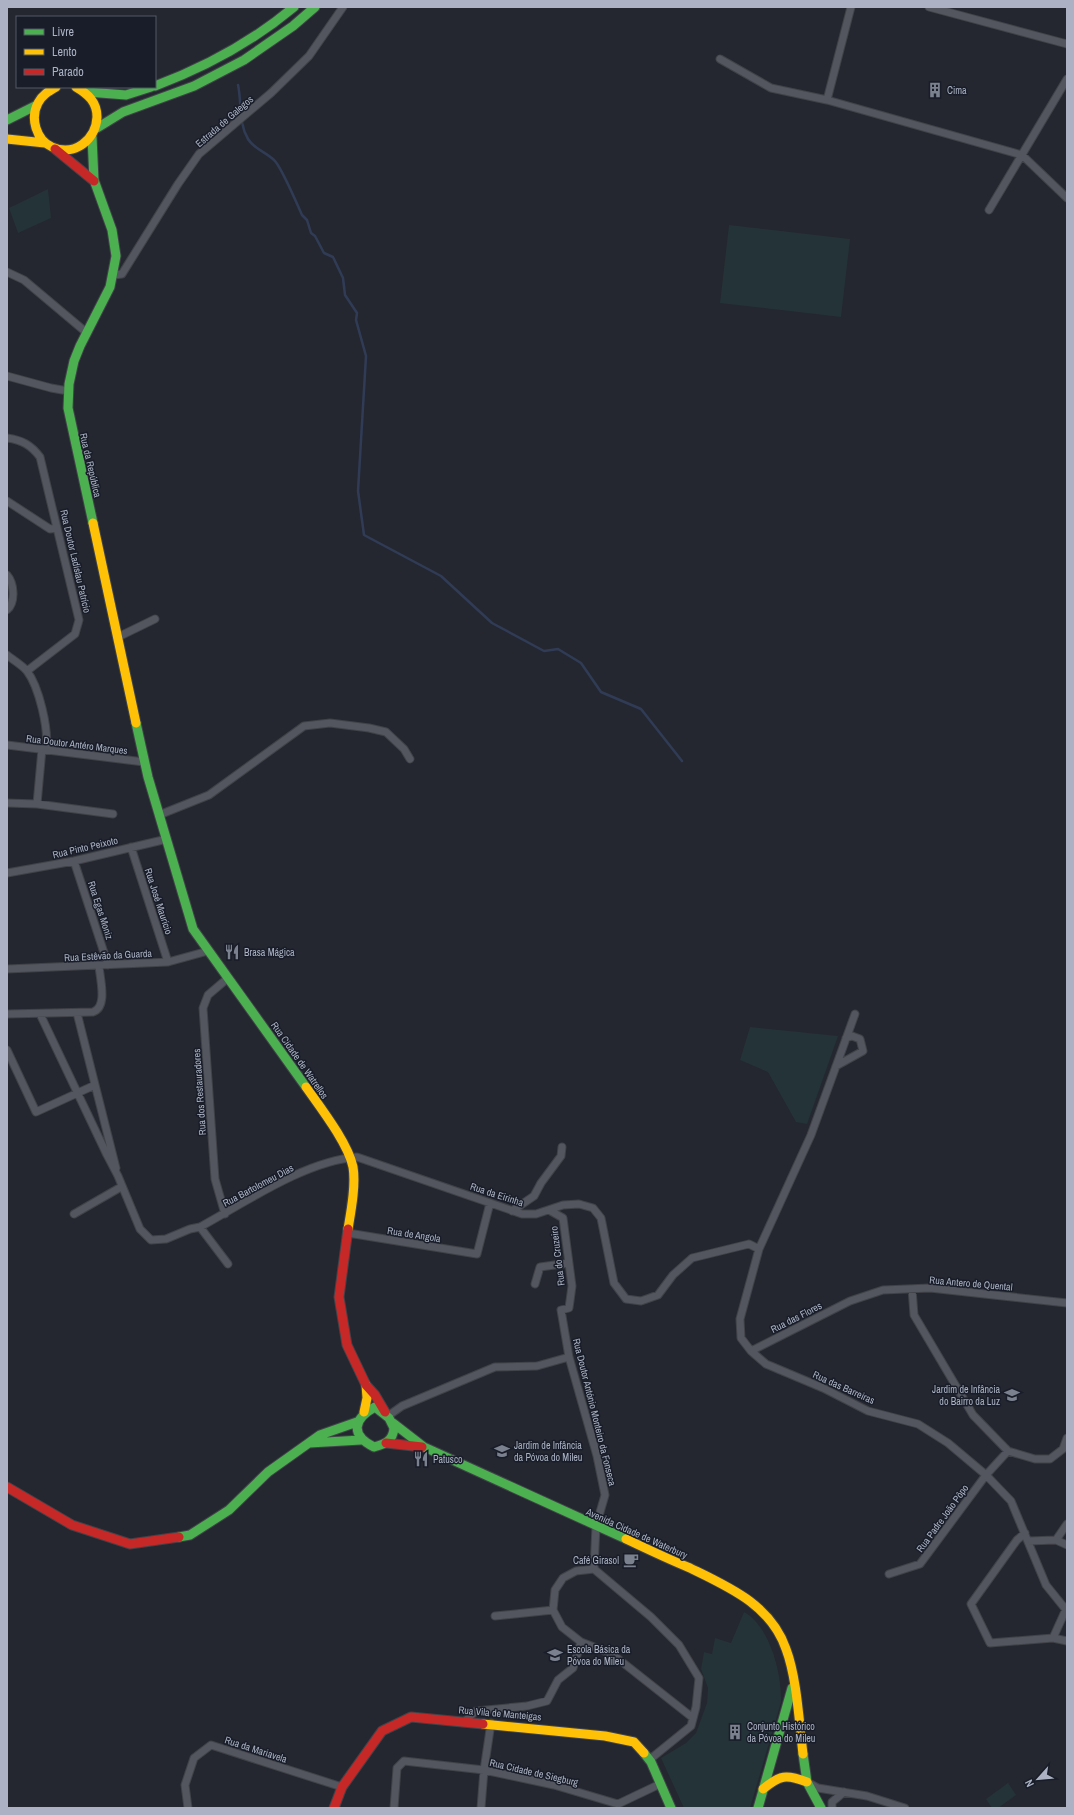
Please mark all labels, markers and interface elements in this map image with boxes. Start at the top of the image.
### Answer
legend [16,16,156,88]
text: Livre [52,24,74,40]
text: Lento [52,44,77,60]
text: Parado [52,64,84,80]
building icon: Cima [926,81,944,99]
place label: Cima [947,84,967,97]
street label: Estrada de Galegos [193,93,256,150]
street label: Rua da República [77,432,104,499]
street label: Rua Doutor Ladislau Patrício [57,508,94,615]
street label: Rua Doutor Antéro Marques [25,732,128,757]
street label: Rua Pinto Peixoto [51,834,119,861]
street label: Rua José Maurício [142,866,175,936]
street label: Rua Egas Moniz [85,879,116,941]
restaurant icon: Brasa Mágica [223,943,241,961]
place label: Brasa Mágica [244,946,295,959]
street label: Rua Estêvão da Guarda [64,947,153,964]
street label: Rua Cidade de Watrellos [268,1019,331,1101]
street label: Rua dos Restauradores [190,1048,209,1136]
street label: Rua Bartolomeu Dias [221,1161,296,1210]
street label: Rua da Eirinha [469,1180,525,1209]
street label: Rua de Angola [386,1224,442,1245]
street label: Rua do Cruzeiro [547,1225,568,1287]
street label: Rua Antero de Quental [929,1273,1013,1294]
street label: Rua das Flores [769,1299,824,1336]
street label: Rua Doutor António Monteiro da Fonseca [570,1337,619,1488]
street label: Rua das Barreiras [811,1368,877,1407]
place label: Jardim de Infância do Bairro da Luz [932,1383,1000,1408]
school or university icon: Jardim de Infância do Bairro da Luz [1003,1386,1021,1404]
place label: Jardim de Infância da Póvoa do Mileu [514,1439,582,1464]
school or university icon: Jardim de Infância da Póvoa do Mileu [493,1442,511,1460]
restaurant icon: Patusco [412,1450,430,1468]
place label: Patusco [433,1453,463,1466]
street label: Rua Padre João Pôpo [913,1481,972,1555]
street label: Avenida Cidade de Waterbury [583,1505,690,1562]
cafe icon: Café Girasol [622,1551,640,1569]
place label: Café Girasol [573,1554,619,1567]
place label: Escola Básica da Póvoa do Mileu [567,1643,631,1668]
school or university icon: Escola Básica da Póvoa do Mileu [546,1646,564,1664]
street label: Rua Vila de Manteigas [458,1703,542,1724]
place label: Conjunto Histórico da Póvoa do Mileu [747,1720,815,1745]
building icon: Conjunto Histórico da Póvoa do Mileu [726,1723,744,1741]
street label: Rua da Mariavela [223,1733,289,1766]
street label: Rua Cidade de Siegburg [488,1756,580,1789]
north arrow [1018,1759,1058,1799]
text: N [1021,1777,1037,1790]

